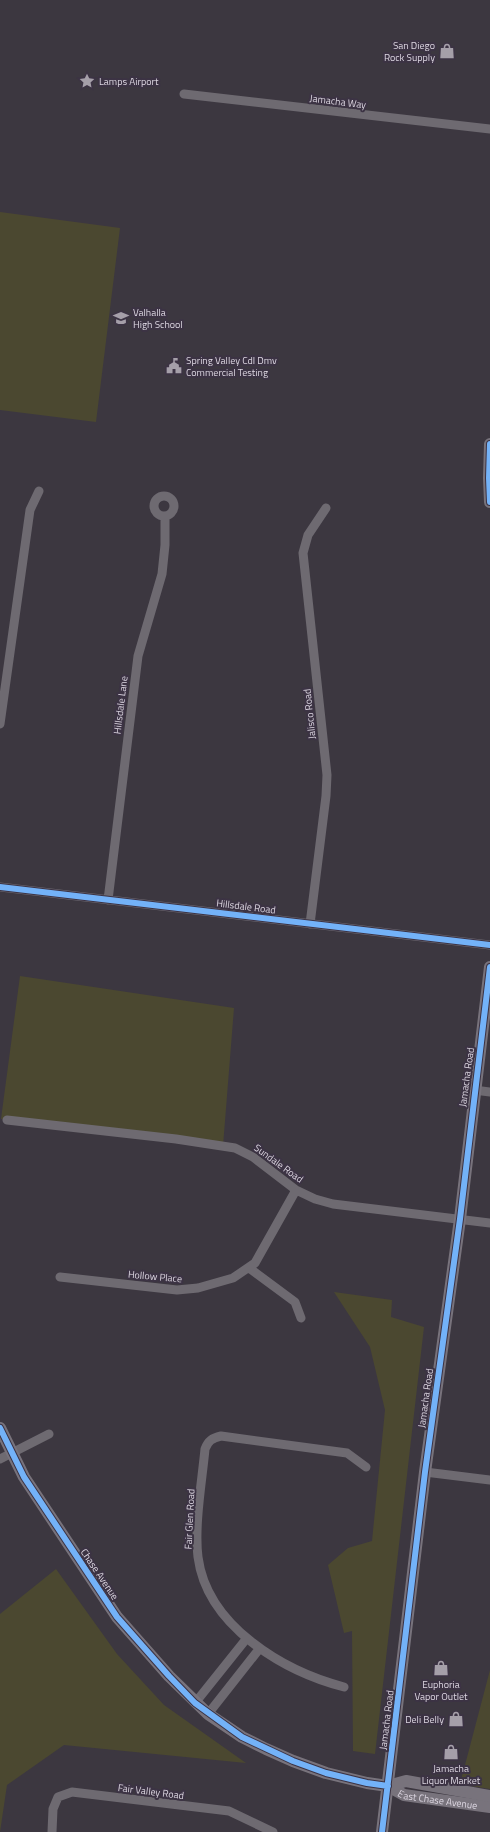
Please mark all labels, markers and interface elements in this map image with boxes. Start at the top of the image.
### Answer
place label: San Diego Rock Supply [384,38,435,65]
shop icon: San Diego Rock Supply [438,42,456,60]
place icon: Lamps Airport [78,72,96,90]
place label: Lamps Airport [99,74,159,89]
street label: Jamacha Way [309,91,367,112]
place label: Valhalla High School [133,305,183,332]
school or university icon: Valhalla High School [112,309,130,327]
place label: Spring Valley Cdl Dmv Commercial Testing [186,353,277,380]
public building icon: Spring Valley Cdl Dmv Commercial Testing [165,357,183,375]
street label: Hillsdale Lane [109,675,131,735]
street label: Jalisco Road [299,688,320,740]
street label: Hillsdale Road [215,895,276,918]
street label: Jamacha Road [455,1046,478,1108]
street label: Sundale Road [251,1140,306,1186]
street label: Hollow Place [127,1267,183,1286]
street label: Jamacha Road [414,1367,437,1429]
street label: Fair Glen Road [180,1488,199,1550]
street label: Chase Avenue [77,1546,122,1603]
shop icon: Euphoria Vapor Outlet [432,1659,450,1677]
place label: Euphoria Vapor Outlet [414,1677,468,1704]
street label: Jamacha Road [375,1689,398,1751]
shop icon: Deli Belly [447,1710,465,1728]
place label: Deli Belly [405,1712,444,1727]
shop icon: Jamacha Liquor Market [442,1743,460,1761]
place label: Jamacha Liquor Market [422,1761,481,1788]
street label: Fair Valley Road [117,1780,185,1803]
street label: East Chase Avenue [395,1786,478,1813]

